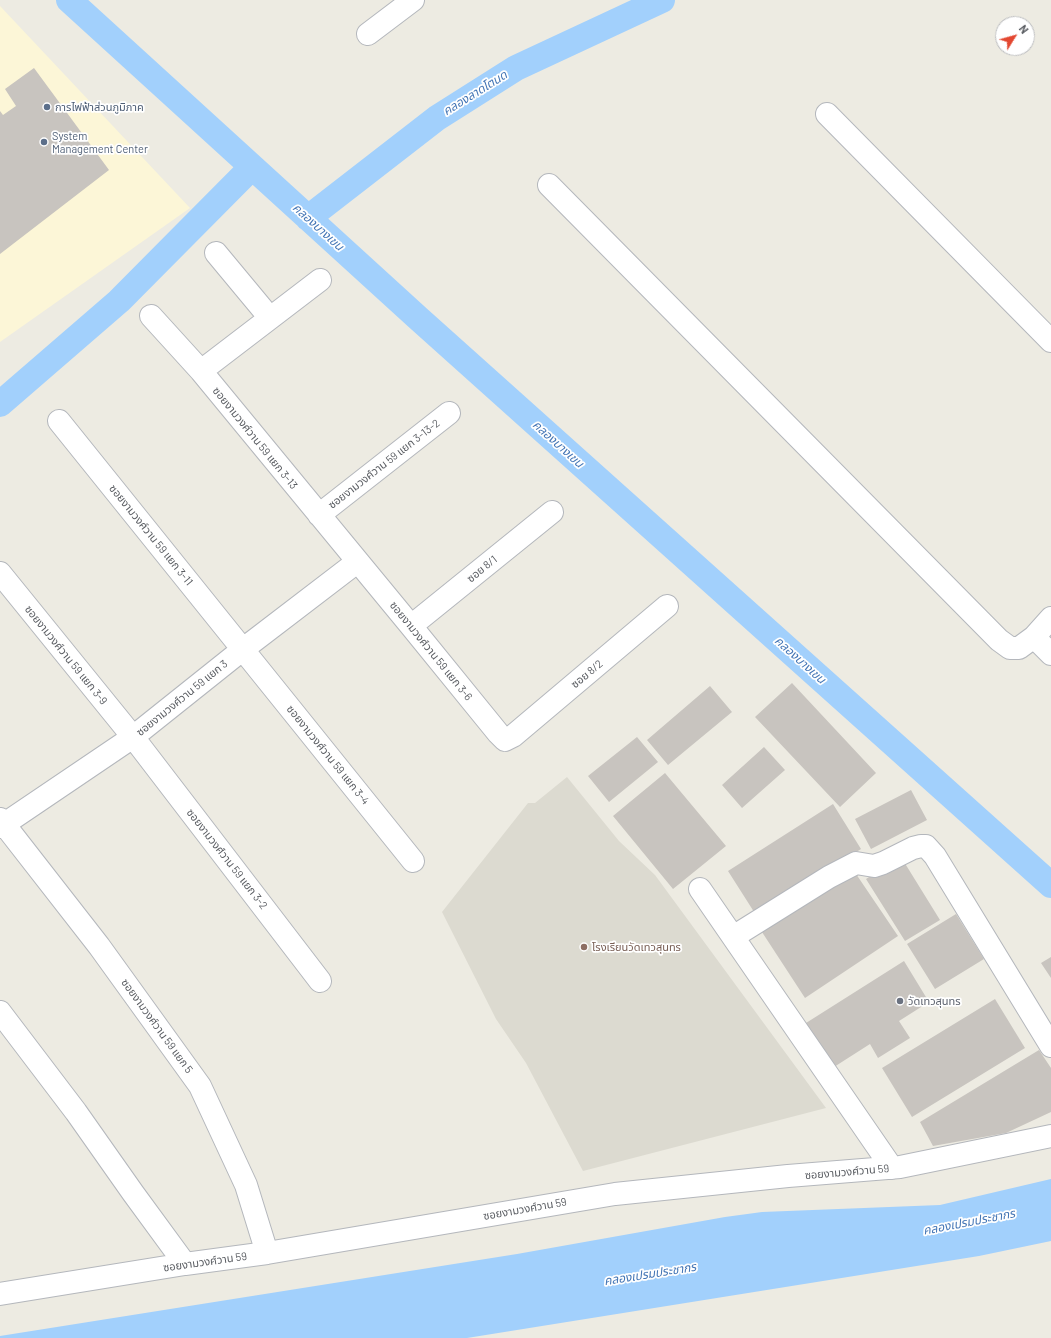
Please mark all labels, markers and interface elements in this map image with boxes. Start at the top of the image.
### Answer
north arrow [995,16,1035,56]
text: N [1017,22,1032,36]
water label: คลองลาดโตนด [440,68,510,118]
place label: การไฟฟ้าส่วนภูมิภาค [55,100,144,114]
marker: การไฟฟ้าส่วนภูมิภาค [42,102,52,112]
place label: System Management Center [52,129,148,155]
marker: System Management Center [39,137,49,147]
water label: คลองบางเขน [290,200,346,254]
street label: ซอยงามวงศ์วาน 59 แยก 3-13 [210,384,300,492]
street label: ซอยงามวงศ์วาน 59 แยก 3-13-2 [326,416,442,512]
water label: คลองบางเขน [530,417,586,471]
street label: ซอยงามวงศ์วาน 59 แยก 3-11 [106,482,196,588]
street label: ซอย 8/1 [464,553,500,585]
street label: ซอยงามวงศ์วาน 59 แยก 3-6 [387,599,475,703]
street label: ซอยงามวงศ์วาน 59 แยก 3-9 [22,603,110,707]
water label: คลองบางเขน [772,633,828,687]
street label: ซอยงามวงศ์วาน 59 แยก 3 [134,657,230,739]
street label: ซอย 8/2 [569,657,605,691]
street label: ซอยงามวงศ์วาน 59 แยก 3-4 [284,703,372,807]
street label: ซอยงามวงศ์วาน 59 แยก 3-2 [184,806,270,912]
place label: โรงเรียนวัดเทวสุนทร [592,940,681,954]
marker: โรงเรียนวัดเทวสุนทร [579,942,589,952]
street label: ซอยงามวงศ์วาน 59 แยก 5 [118,976,196,1076]
place label: วัดเทวสุนทร [908,994,961,1008]
marker: วัดเทวสุนทร [895,996,905,1006]
street label: ซอยงามวงศ์วาน 59 [804,1162,890,1182]
street label: ซอยงามวงศ์วาน 59 [482,1195,568,1223]
water label: คลองเปรมประชากร [922,1206,1016,1238]
street label: ซอยงามวงศ์วาน 59 [162,1250,248,1274]
water label: คลองเปรมประชากร [603,1260,697,1288]

